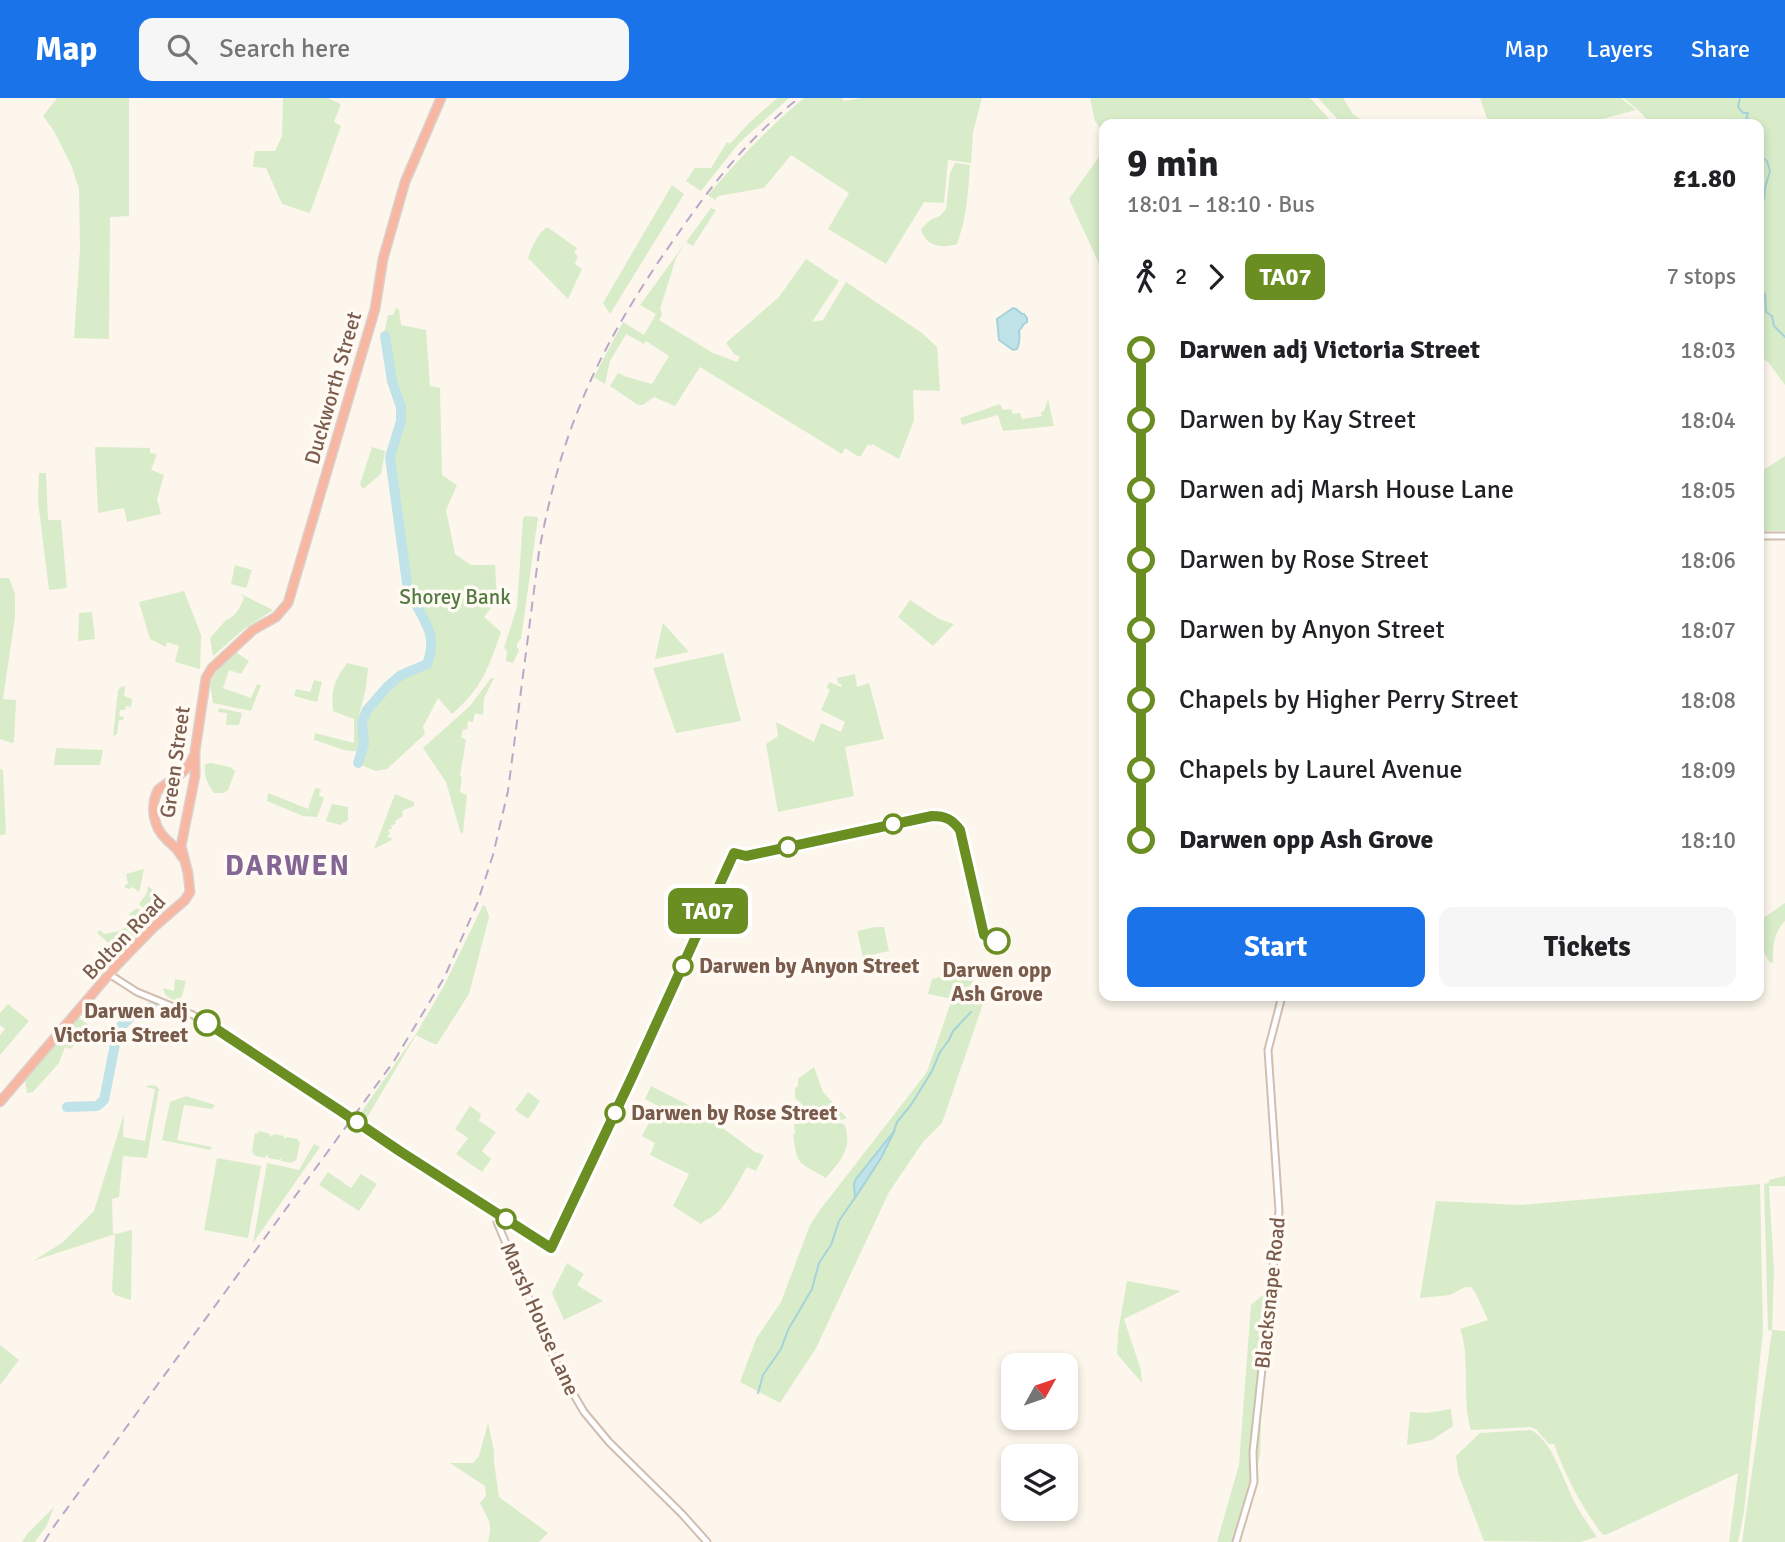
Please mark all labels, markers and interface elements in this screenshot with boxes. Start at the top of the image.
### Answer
search box [139,18,629,81]
text: Map [35,29,97,70]
icon: search [163,30,201,68]
text: Search here [219,33,350,65]
text: Map [1504,34,1549,64]
text: Layers [1587,34,1653,64]
text: Share [1691,34,1750,64]
text: 9 min [1127,140,1219,187]
text: £1.80 [1672,163,1736,195]
text: 18:01 – 18:10 · Bus [1127,190,1315,219]
icon: walk [1127,258,1165,296]
icon: forward [1197,258,1235,296]
text: 2 [1175,262,1187,291]
text: TA07 [1259,262,1311,292]
text: 7 stops [1666,262,1736,291]
street label: Duckworth Street [299,309,367,467]
text: Darwen adj Victoria Street [1179,334,1480,366]
text: 18:03 [1680,336,1736,365]
text: Darwen by Kay Street [1179,404,1416,436]
text: 18:04 [1680,406,1736,435]
text: Darwen adj Marsh House Lane [1179,474,1514,506]
text: 18:05 [1680,476,1736,505]
text: Darwen by Rose Street [1179,544,1429,576]
text: 18:06 [1680,546,1736,575]
park label: Shorey Bank [399,584,511,610]
text: Darwen by Anyon Street [1179,614,1445,646]
text: 18:07 [1680,616,1736,645]
text: Chapels by Higher Perry Street [1179,684,1518,716]
text: 18:08 [1680,686,1736,715]
street label: Green Street [154,704,196,820]
text: Chapels by Laurel Avenue [1179,754,1463,786]
text: 18:09 [1680,756,1736,785]
unlabelled marker [883,814,903,834]
text: Darwen opp Ash Grove [1179,824,1433,856]
text: 18:10 [1680,826,1736,855]
unlabelled marker [778,837,798,857]
district label: DARWEN [225,849,351,883]
line badge: TA07 [659,888,757,934]
street label: Bolton Road [77,889,171,985]
text: TA07 [682,896,734,926]
button: Start [1127,907,1425,987]
button: Tickets [1439,907,1736,987]
marker: Darwen opp Ash Grove [984,928,1010,954]
place label: Darwen by Anyon Street [699,953,919,979]
marker: Darwen by Anyon Street [673,956,693,976]
place label: Darwen opp Ash Grove [942,957,1052,1007]
place label: Darwen adj Victoria Street [54,998,188,1048]
marker: Darwen adj Victoria Street [194,1010,220,1036]
place label: Darwen by Rose Street [631,1100,837,1126]
marker: Darwen by Rose Street [605,1103,625,1123]
unlabelled marker [347,1112,367,1132]
unlabelled marker [496,1209,516,1229]
street label: Blacksnape Road [1249,1216,1291,1370]
street label: Marsh House Lane [495,1238,585,1400]
north arrow [1001,1353,1078,1430]
map controls [1001,1353,1078,1521]
button: layers [1001,1444,1078,1521]

